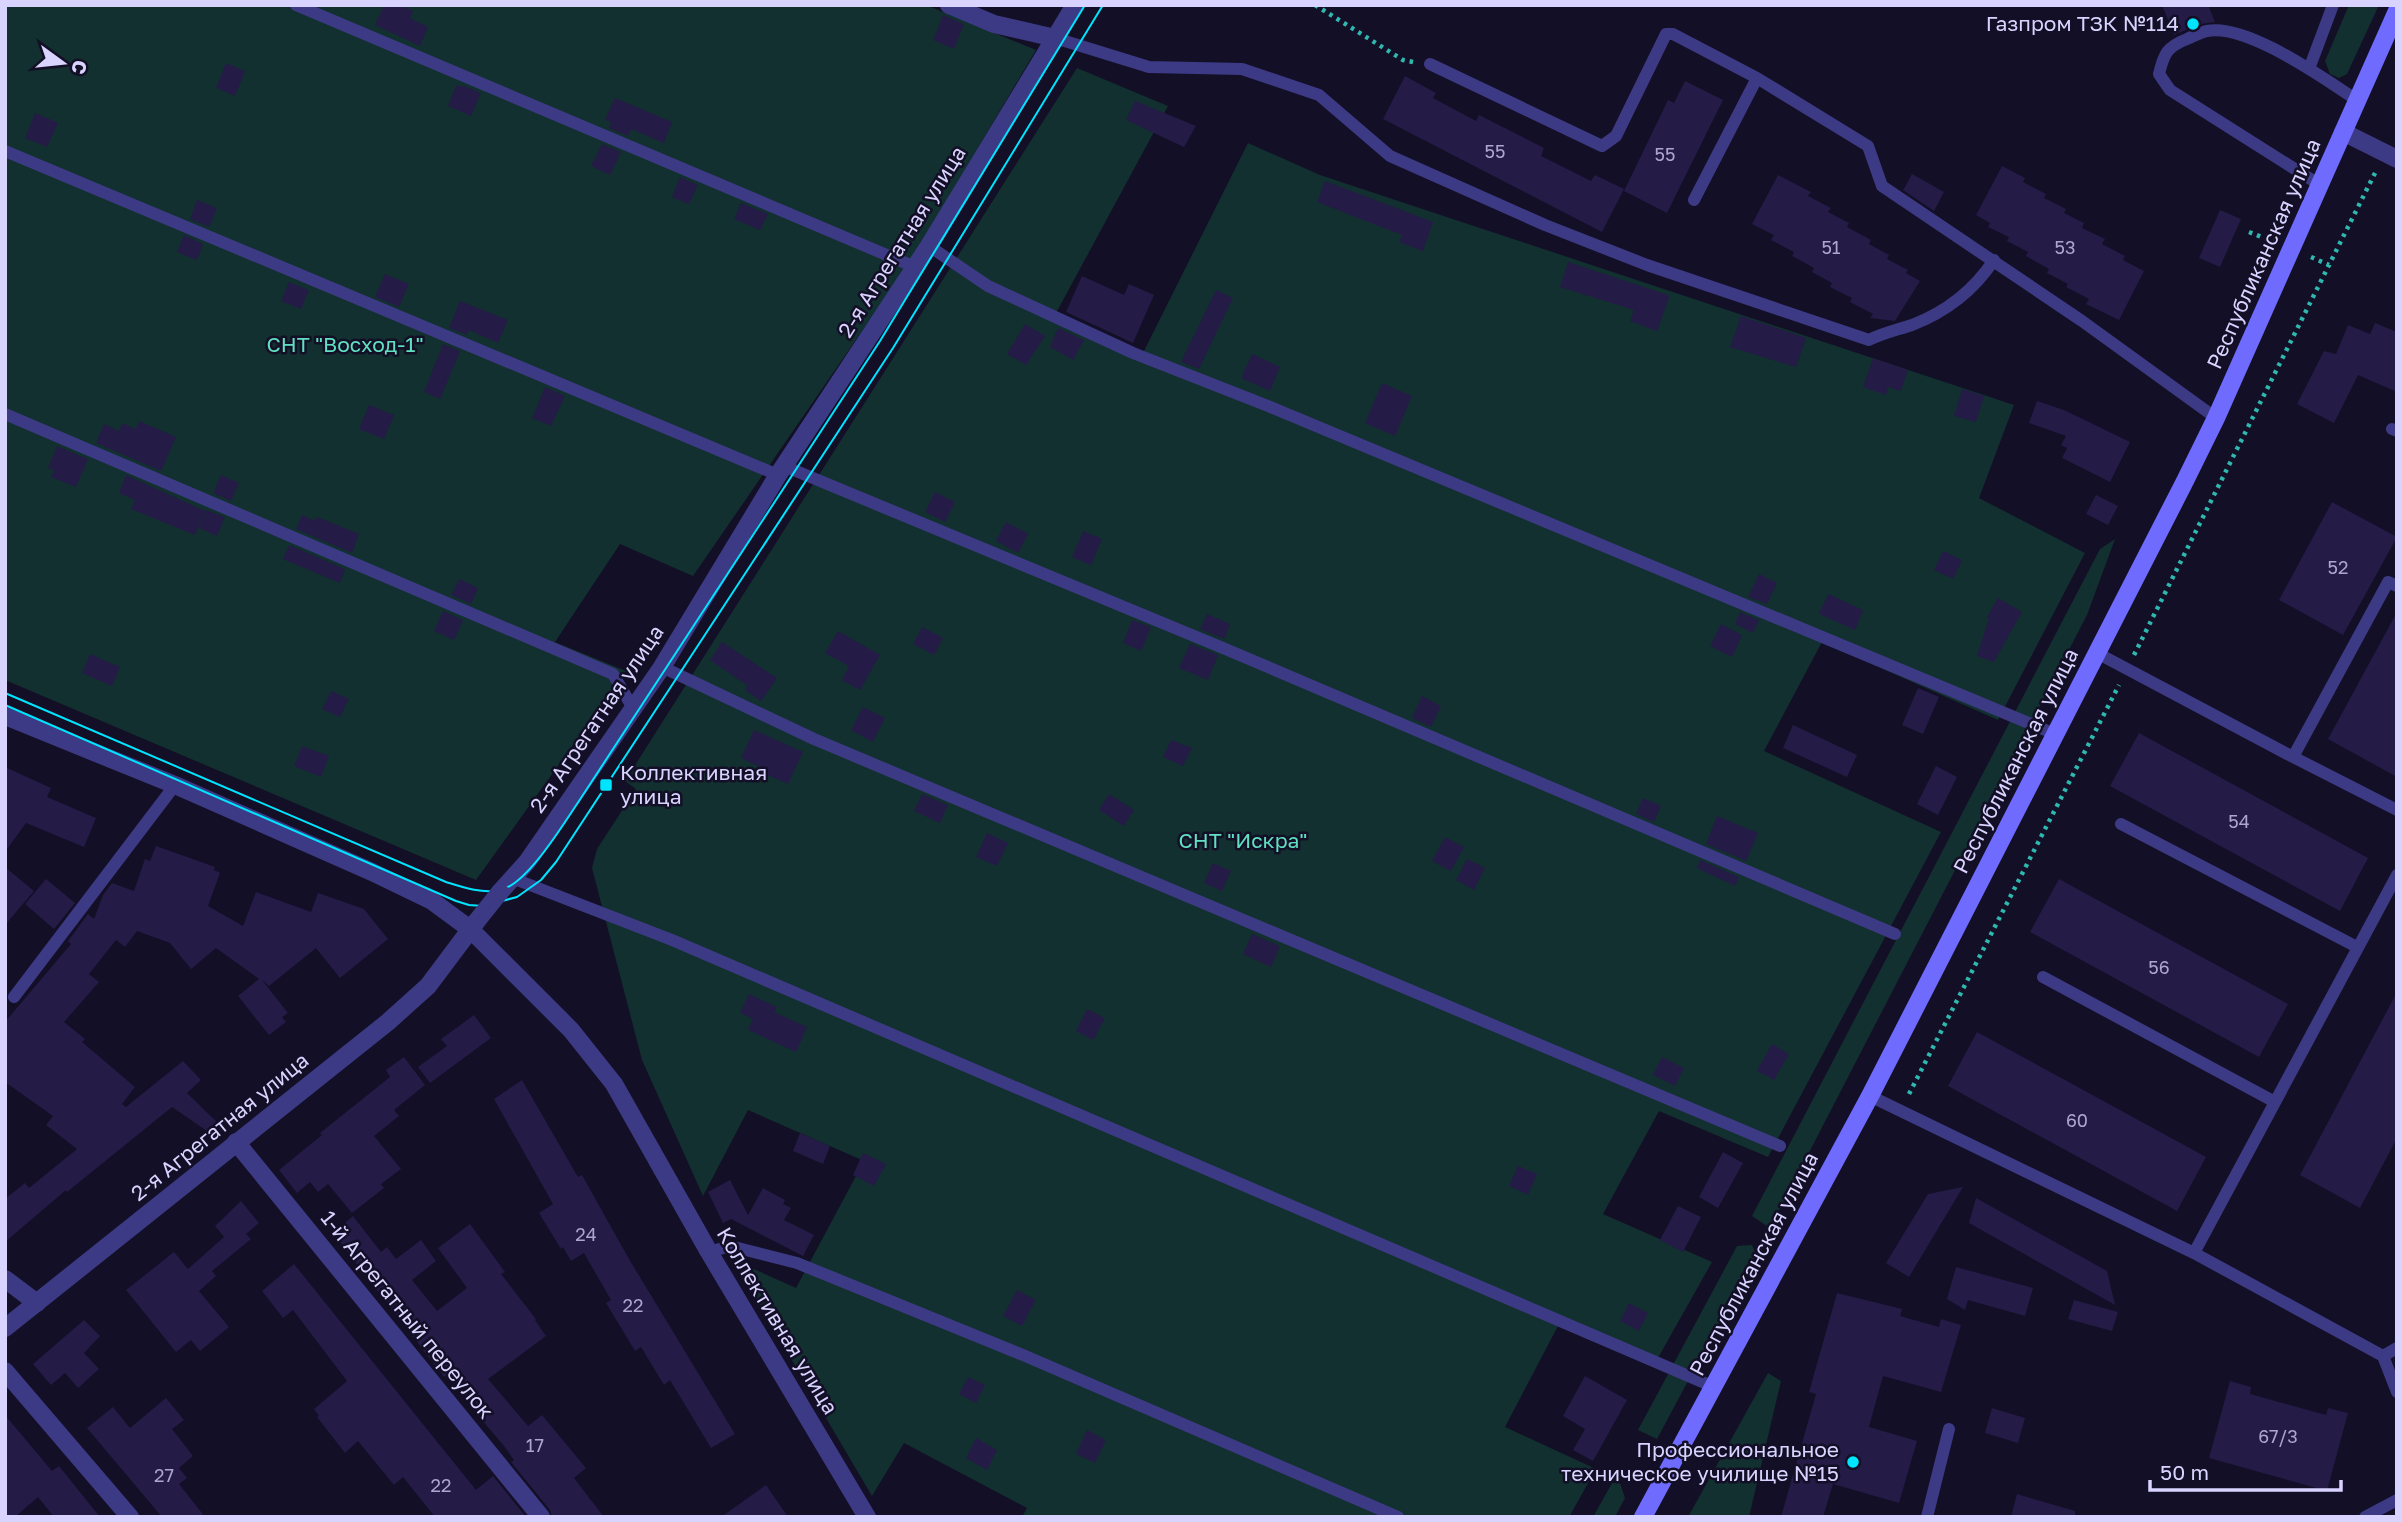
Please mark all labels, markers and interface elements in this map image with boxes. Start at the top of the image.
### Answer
place label: Газпром ТЗК №114 [1986,10,2179,36]
marker: Газпром ТЗК №114 [2185,16,2201,32]
north arrow [28,28,98,98]
text: С [67,58,93,77]
street label: Республиканская улица [2200,134,2326,373]
house number: 55 [1485,140,1505,162]
street label: 2-я Агрегатная улица [832,141,971,342]
house number: 55 [1655,143,1675,165]
house number: 51 [1821,236,1841,258]
house number: 53 [2055,236,2075,258]
park label: СНТ "Восход-1" [266,331,424,357]
house number: 52 [2328,556,2348,578]
street label: 2-я Агрегатная улица [524,620,669,817]
street label: Республиканская улица [1947,644,2083,878]
place label: Коллективная улица [620,759,767,809]
marker: Коллективная улица [598,777,614,793]
house number: 54 [2228,810,2250,832]
park label: СНТ "Искра" [1179,827,1307,853]
house number: 56 [2148,956,2170,978]
street label: 2-я Агрегатная улица [125,1047,313,1206]
house number: 60 [2066,1109,2088,1131]
street label: Республиканская улица [1683,1147,1823,1380]
street label: 1-й Агрегатный переулок [316,1205,500,1424]
street label: Коллективная улица [712,1222,844,1419]
house number: 24 [575,1223,597,1245]
house number: 22 [623,1294,643,1316]
house number: 67/3 [2258,1425,2298,1447]
house number: 17 [526,1434,544,1456]
place label: Профессиональное техническое училище №15 [1561,1436,1839,1486]
scale bar [2150,1448,2341,1492]
marker: Профессиональное техническое училище №15 [1845,1454,1861,1470]
text: 50 m [2160,1459,2209,1485]
house number: 27 [154,1464,174,1486]
house number: 22 [431,1474,451,1496]

